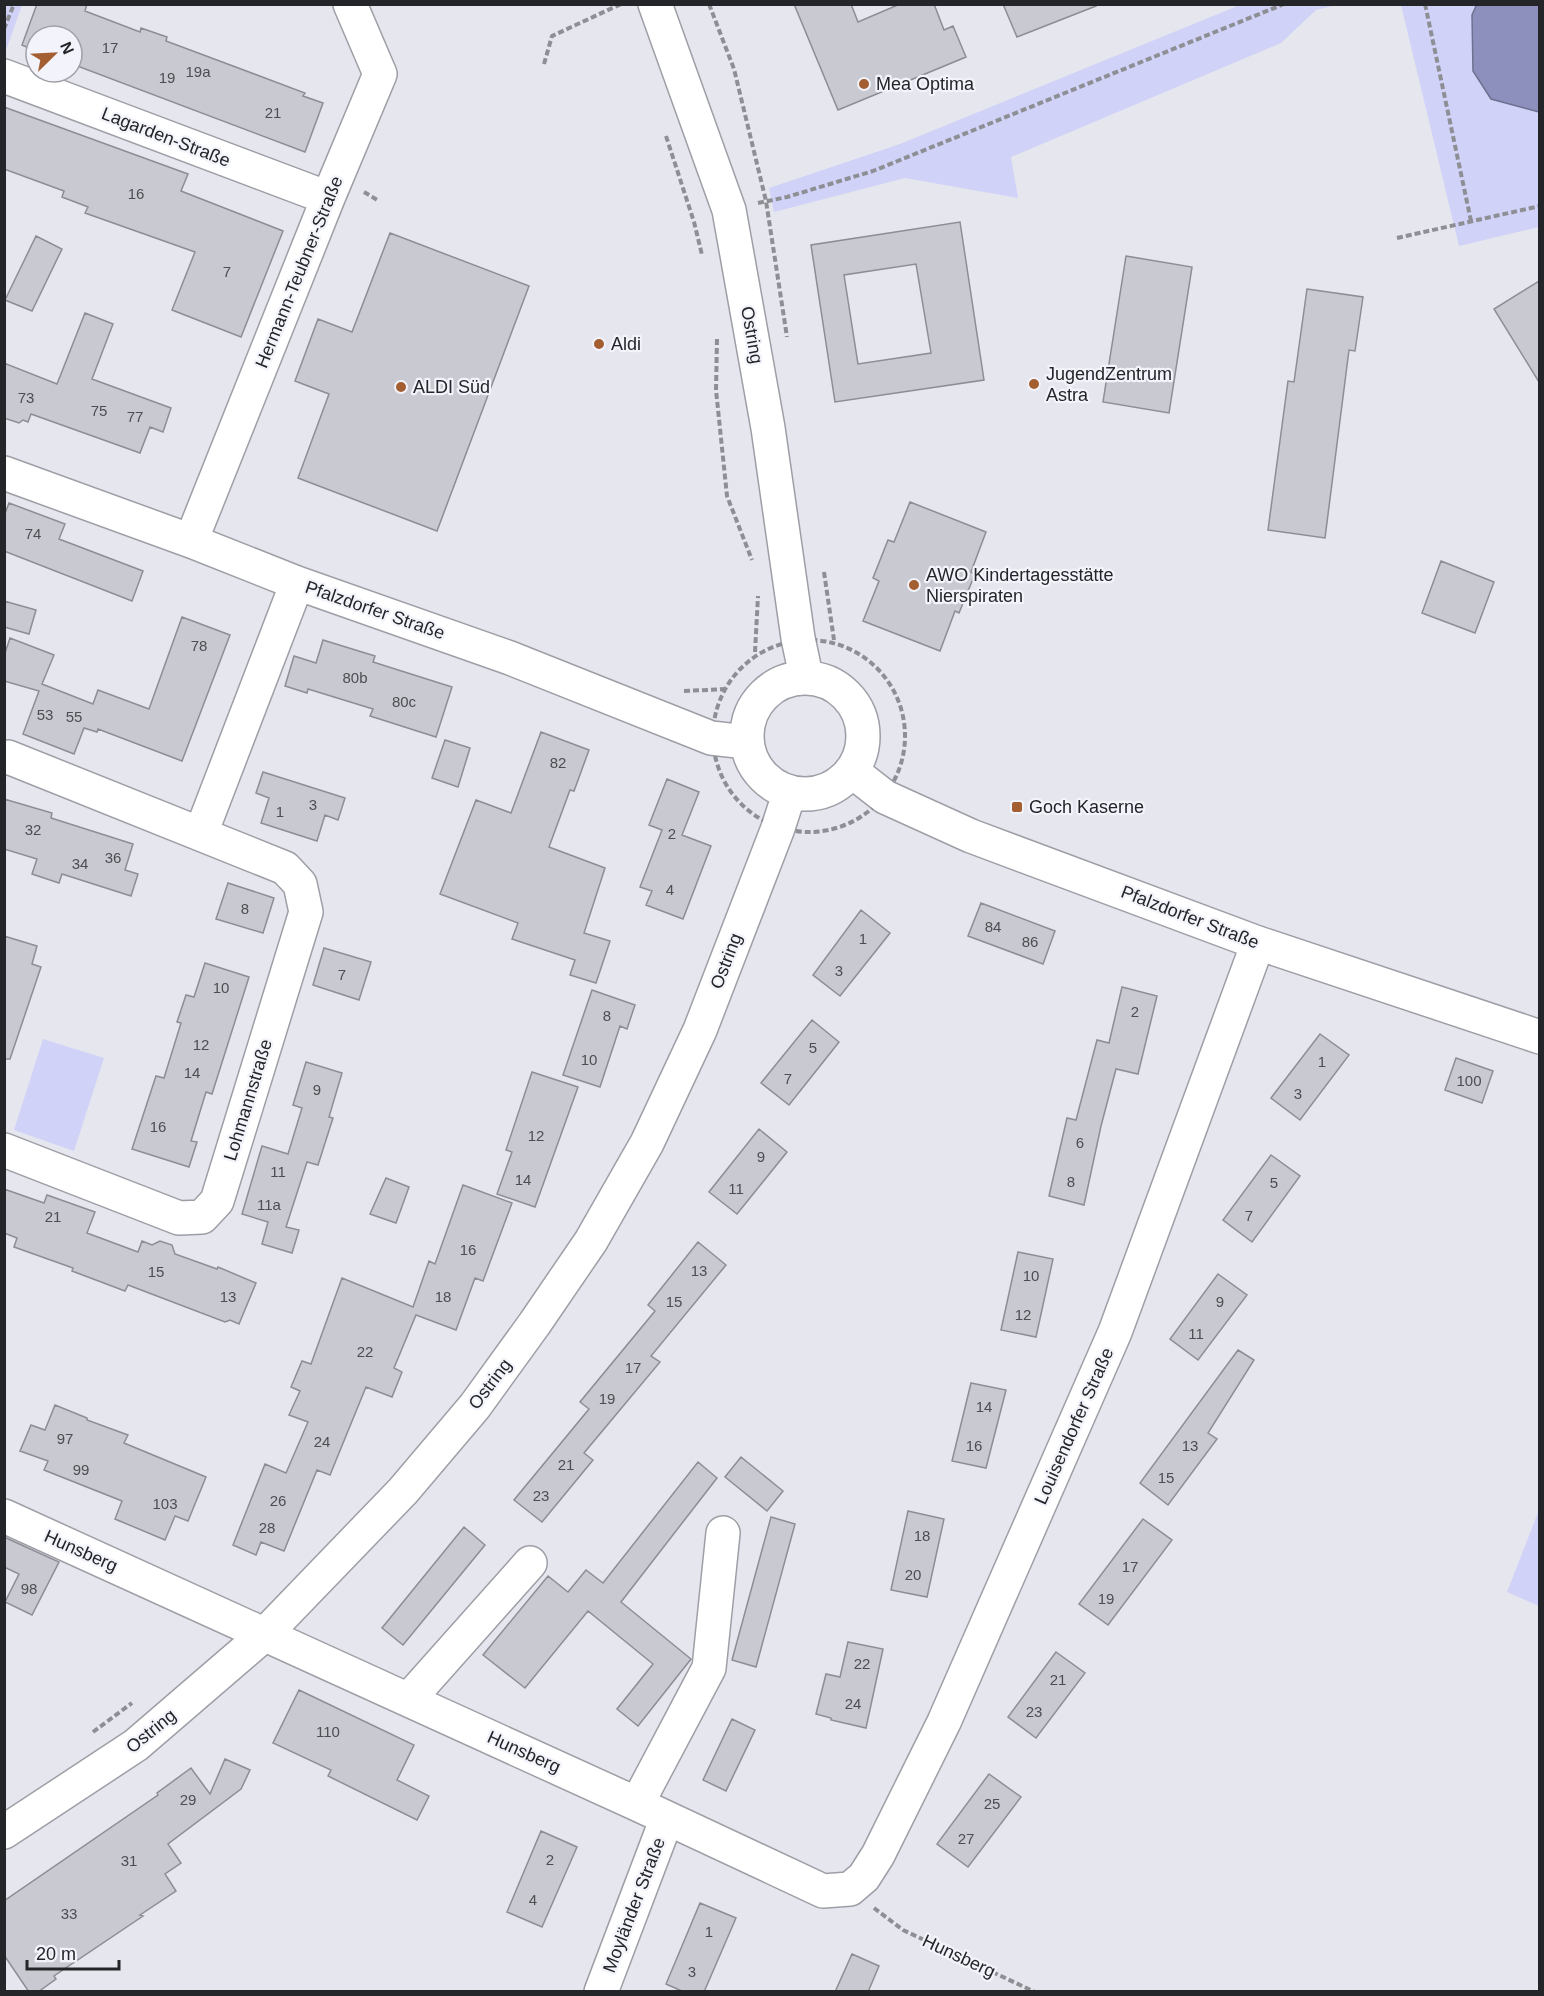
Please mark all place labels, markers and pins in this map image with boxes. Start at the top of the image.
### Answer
place label: Mea Optima [876,74,975,94]
marker: Mea Optima [857,77,871,91]
place label: Aldi [611,334,641,354]
marker: Aldi [592,337,606,351]
place label: JugendZentrum Astra [1046,364,1172,405]
place label: ALDI Süd [413,377,490,397]
marker: JugendZentrum Astra [1027,377,1041,391]
marker: ALDI Süd [394,380,408,394]
place label: AWO Kindertagesstätte Nierspiraten [926,565,1113,606]
marker: AWO Kindertagesstätte Nierspiraten [907,578,921,592]
place label: Goch Kaserne [1029,797,1144,817]
marker: Goch Kaserne [1010,800,1024,814]

